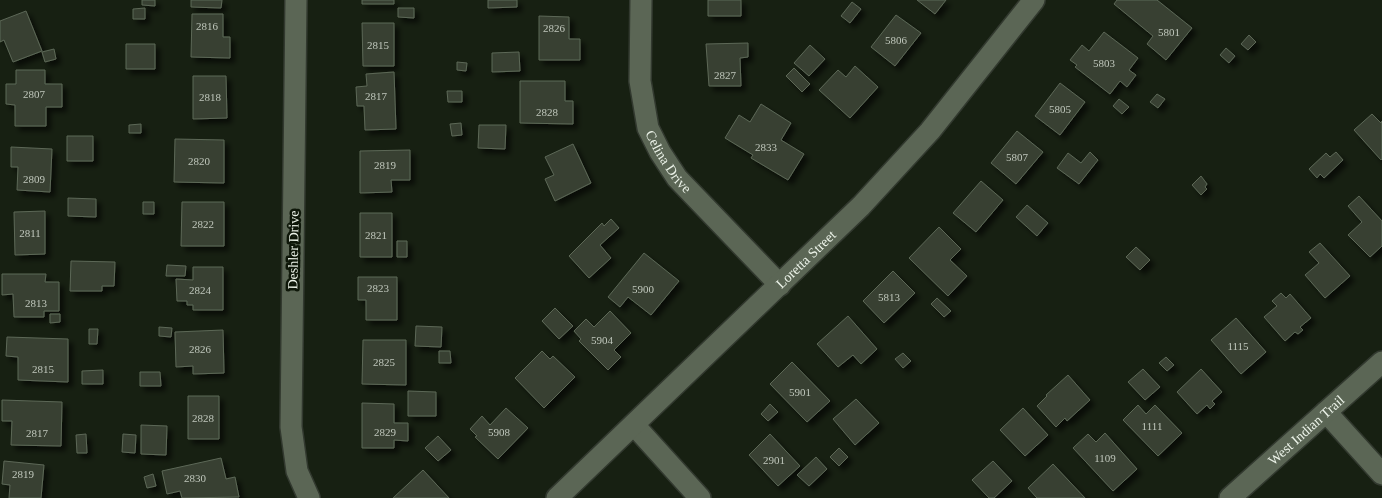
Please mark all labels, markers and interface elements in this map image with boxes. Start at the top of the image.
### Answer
house number: 2816 [196,20,219,32]
house number: 2826 [543,22,566,34]
house number: 5801 [1158,26,1180,38]
house number: 5806 [885,34,908,46]
house number: 2815 [367,39,390,51]
house number: 5803 [1093,57,1116,69]
house number: 2827 [714,69,737,81]
house number: 2807 [23,88,46,100]
house number: 2817 [365,90,388,102]
house number: 2818 [199,91,222,103]
house number: 5805 [1049,103,1072,115]
house number: 2828 [536,106,559,118]
street label: Celina Drive [642,128,694,196]
house number: 2833 [755,141,778,153]
house number: 5807 [1006,151,1029,163]
house number: 2820 [188,155,211,167]
house number: 2819 [374,159,397,171]
house number: 2809 [23,173,46,185]
street label: Deshler Drive [285,210,302,290]
house number: 2822 [192,218,214,230]
house number: 2811 [19,227,41,239]
street label: Loretta Street [773,227,839,291]
house number: 2821 [365,229,387,241]
house number: 2823 [367,282,390,294]
house number: 5900 [632,283,655,295]
house number: 2824 [189,284,212,296]
house number: 5813 [878,291,901,303]
house number: 2813 [25,297,48,309]
house number: 5904 [591,334,614,346]
house number: 1115 [1227,340,1249,352]
house number: 2826 [189,343,212,355]
house number: 2825 [373,356,396,368]
house number: 2815 [32,363,55,375]
house number: 5901 [789,386,811,398]
street label: West Indian Trail [1265,392,1348,468]
house number: 2828 [192,412,215,424]
house number: 1111 [1142,420,1162,432]
house number: 2829 [374,426,397,438]
house number: 5908 [488,426,511,438]
house number: 2817 [26,427,49,439]
house number: 1109 [1094,452,1116,464]
house number: 2901 [763,454,785,466]
house number: 2819 [12,468,35,480]
house number: 2830 [184,472,207,484]

